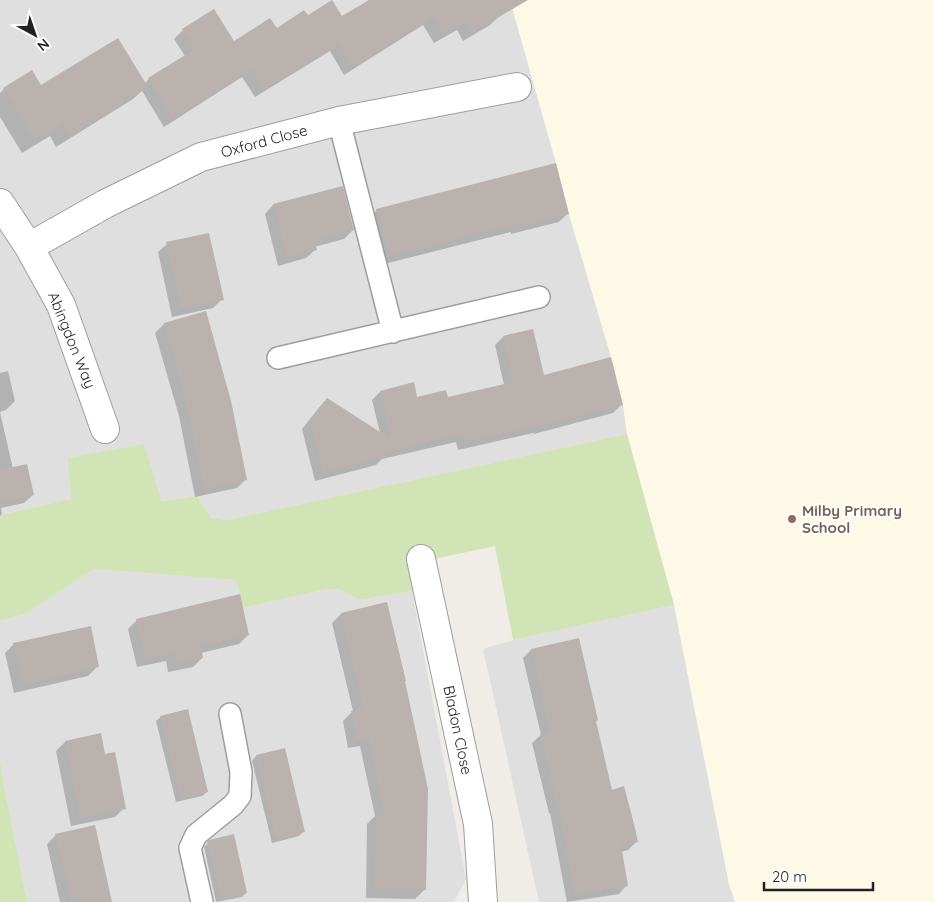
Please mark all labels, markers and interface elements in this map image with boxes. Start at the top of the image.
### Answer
north arrow [10,10,60,60]
text: N [34,35,53,55]
street label: Oxford Close [219,120,309,162]
street label: Abingdon Way [44,289,100,391]
place label: Milby Primary School [802,501,902,537]
marker: Milby Primary School [786,513,798,525]
street label: Bladon Close [439,684,477,776]
scale bar [764,860,873,892]
text: 20 m [772,867,807,886]

